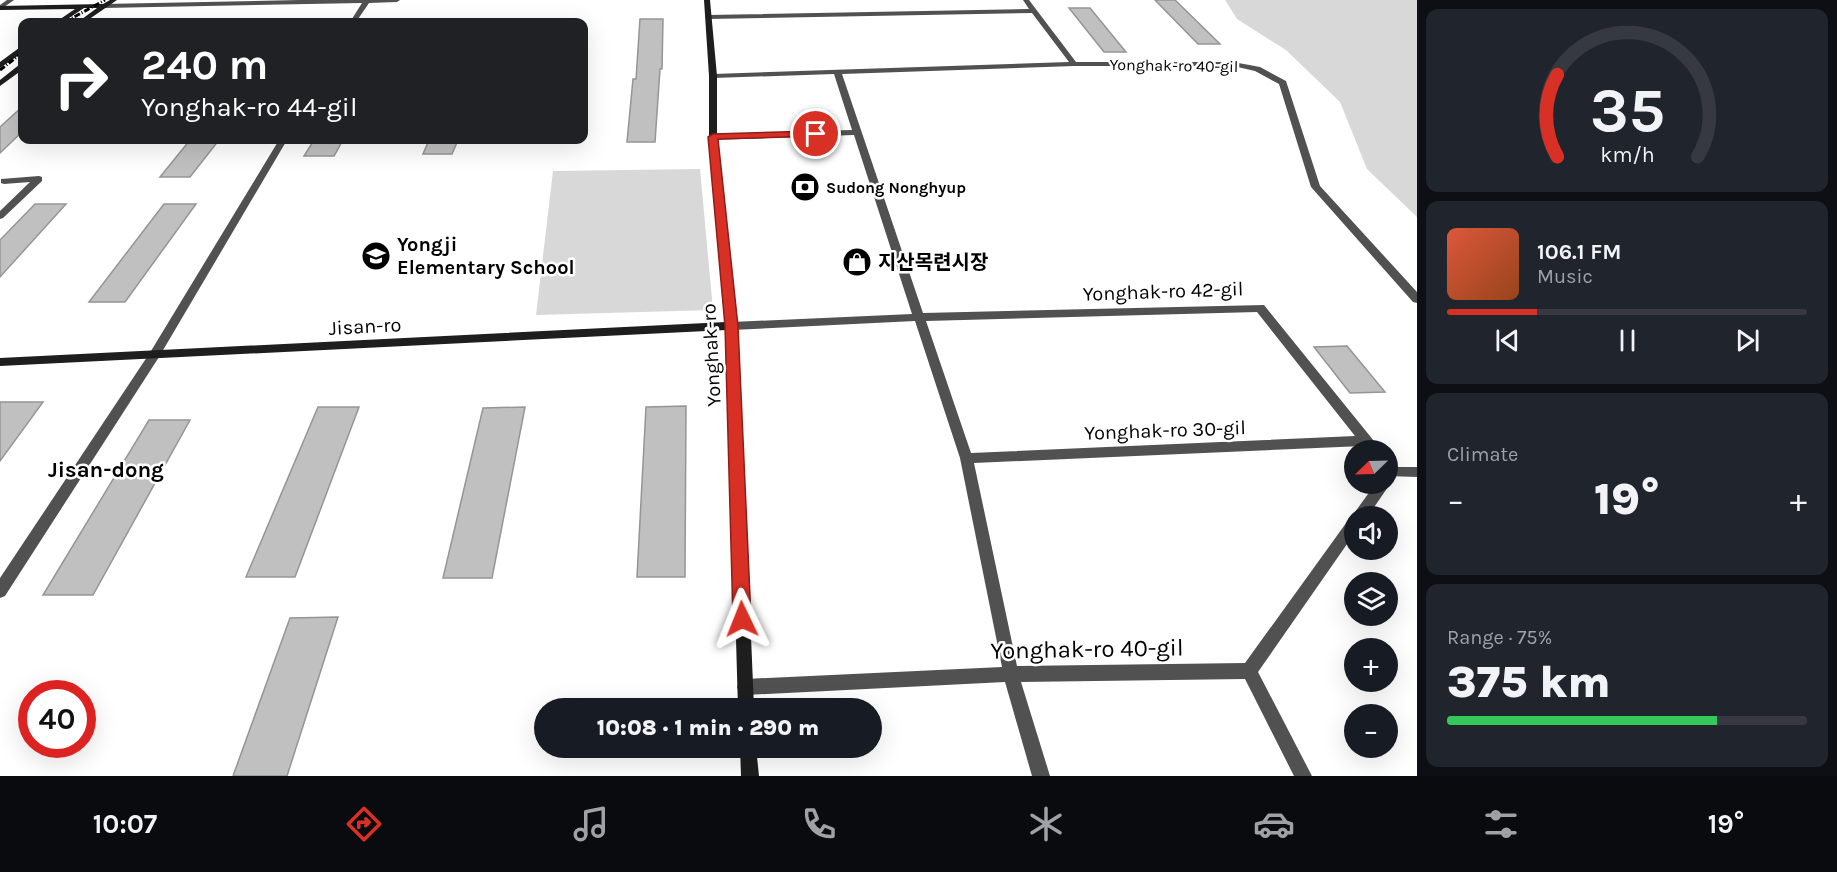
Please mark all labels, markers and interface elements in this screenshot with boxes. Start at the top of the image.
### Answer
text: 240 m [141,40,268,90]
icon: right [42,42,120,120]
street label: Yonghak-ro 40-gil [1109,55,1239,76]
text: 35 [1589,75,1665,148]
text: Yonghak-ro 44-gil [141,91,357,123]
pin [790,108,841,159]
icon: arrive [799,117,832,150]
text: km/h [1600,143,1654,168]
bank icon: Sudong Nonghyup [789,171,821,203]
place label: Sudong Nonghyup [826,178,966,197]
place label: Yongji Elementary School [397,233,575,279]
text: 106.1 FM [1537,239,1622,265]
school or university icon: Yongji Elementary School [360,240,392,272]
shop icon: 지산목련시장 [841,246,873,278]
place label: 지산목련시장 [878,251,988,274]
text: Music [1537,265,1593,288]
street label: Yonghak-ro 42-gil [1082,277,1244,306]
street label: Yonghak-ro [697,303,726,407]
street label: Jisan-ro [328,313,402,340]
icon: previous [1491,324,1524,357]
icon: pause [1611,324,1644,357]
icon: next [1731,324,1764,357]
street label: Yonghak-ro 30-gil [1084,416,1246,445]
north arrow [1344,440,1398,494]
map controls [1344,440,1398,758]
text: Climate [1447,443,1518,466]
district label: Jisan-dong [48,457,164,483]
text: 19° [1594,473,1660,525]
text: − [1447,481,1464,519]
text: + [1790,481,1807,519]
button: sound [1344,506,1398,560]
button: layers [1344,572,1398,626]
position arrow [710,587,774,651]
text: Range · 75% [1447,626,1552,649]
street label: Yonghak-ro 40-gil [990,633,1184,665]
button: + [1344,638,1398,692]
text: 375 km [1447,656,1611,708]
speed limit sign: 40 [18,680,96,758]
button: − [1344,704,1398,758]
text: 10:08 · 1 min · 290 m [597,715,819,741]
icon: directions [343,803,385,845]
icon: music [570,803,612,845]
icon: phone [798,803,840,845]
icon: climate [1025,803,1067,845]
icon: car [1253,803,1295,845]
icon: filters [1480,803,1522,845]
text: 10:07 [93,808,157,840]
text: 19° [1708,808,1744,840]

